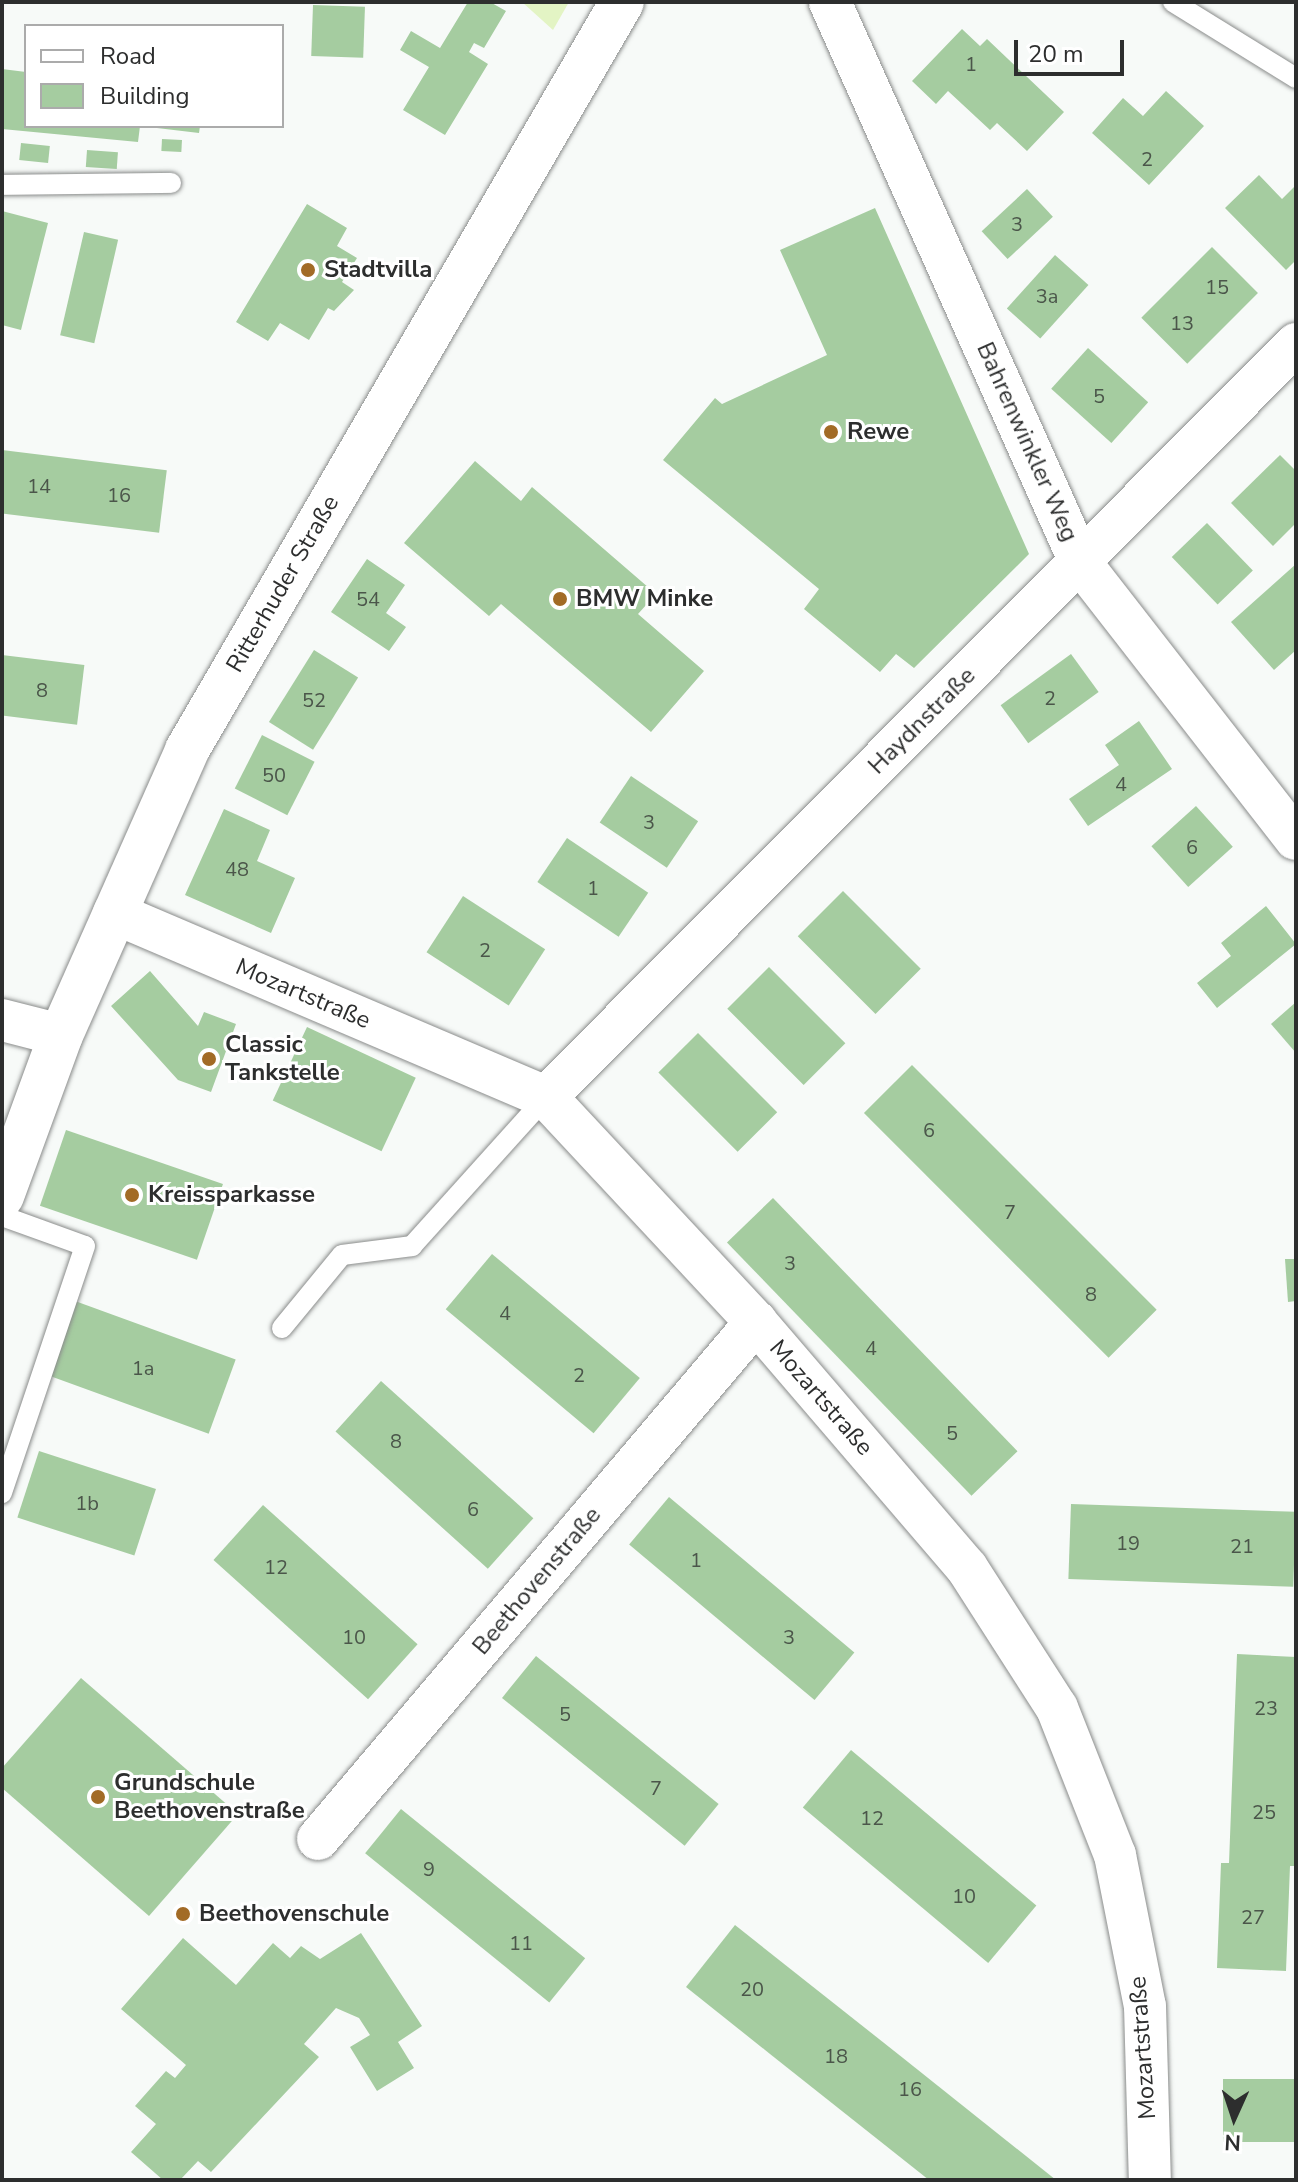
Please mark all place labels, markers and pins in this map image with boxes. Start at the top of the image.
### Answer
place label: Stadtvilla [324,256,432,284]
marker: Stadtvilla [299,261,317,279]
place label: Rewe [847,418,909,446]
marker: Rewe [822,423,840,441]
place label: BMW Minke [576,585,713,613]
marker: BMW Minke [551,590,569,608]
place label: Classic Tankstelle [225,1031,340,1087]
marker: Classic Tankstelle [200,1050,218,1068]
place label: Kreissparkasse [148,1181,315,1209]
marker: Kreissparkasse [123,1186,141,1204]
place label: Grundschule Beethovenstraße [114,1769,305,1825]
marker: Grundschule Beethovenstraße [89,1788,107,1806]
place label: Beethovenschule [199,1900,389,1928]
marker: Beethovenschule [174,1905,192,1923]

